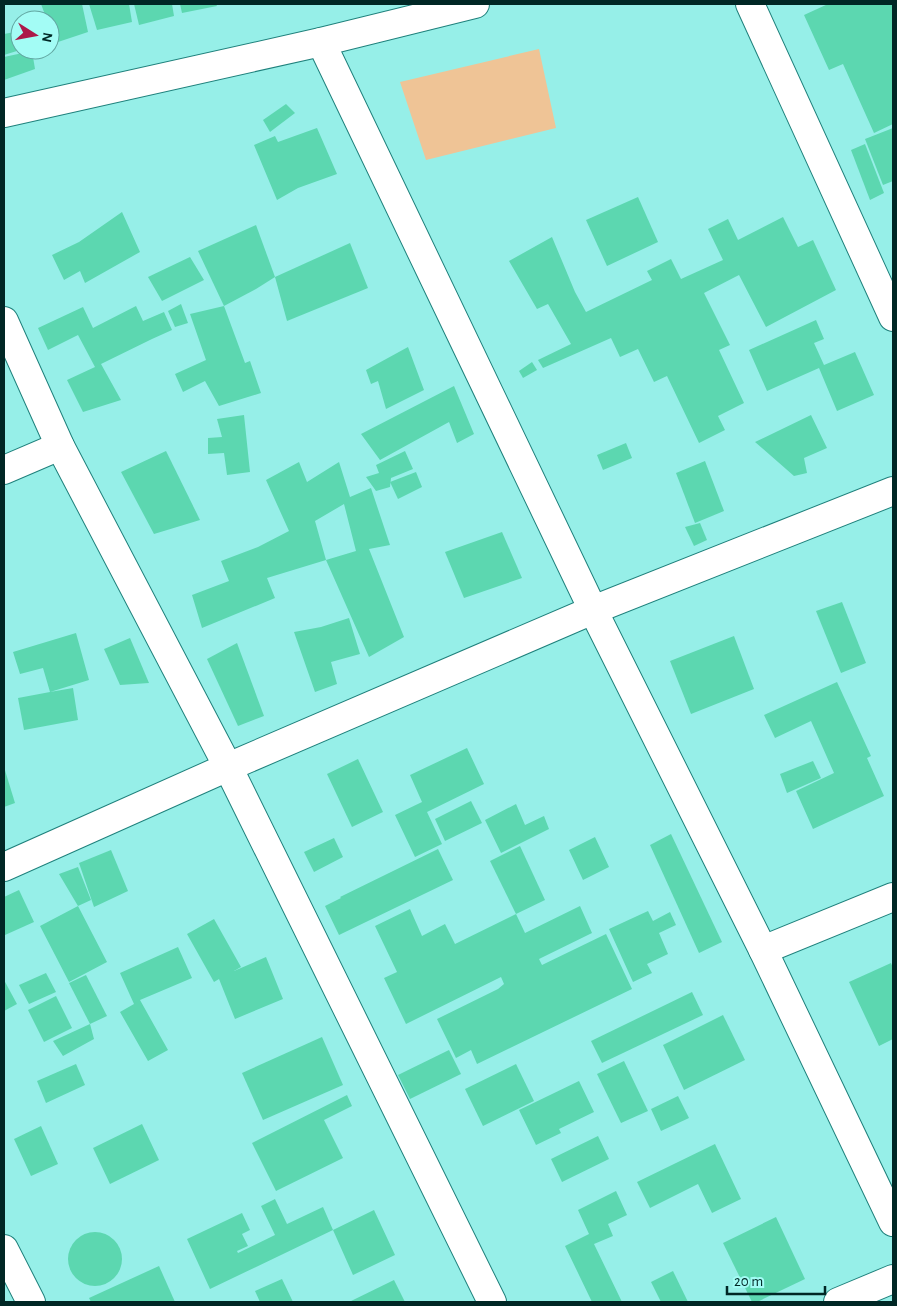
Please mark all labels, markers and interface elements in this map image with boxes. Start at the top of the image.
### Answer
north arrow [10,10,60,60]
text: N [39,31,55,43]
scale bar [727,1264,824,1296]
text: 20 m [734,1274,763,1289]

